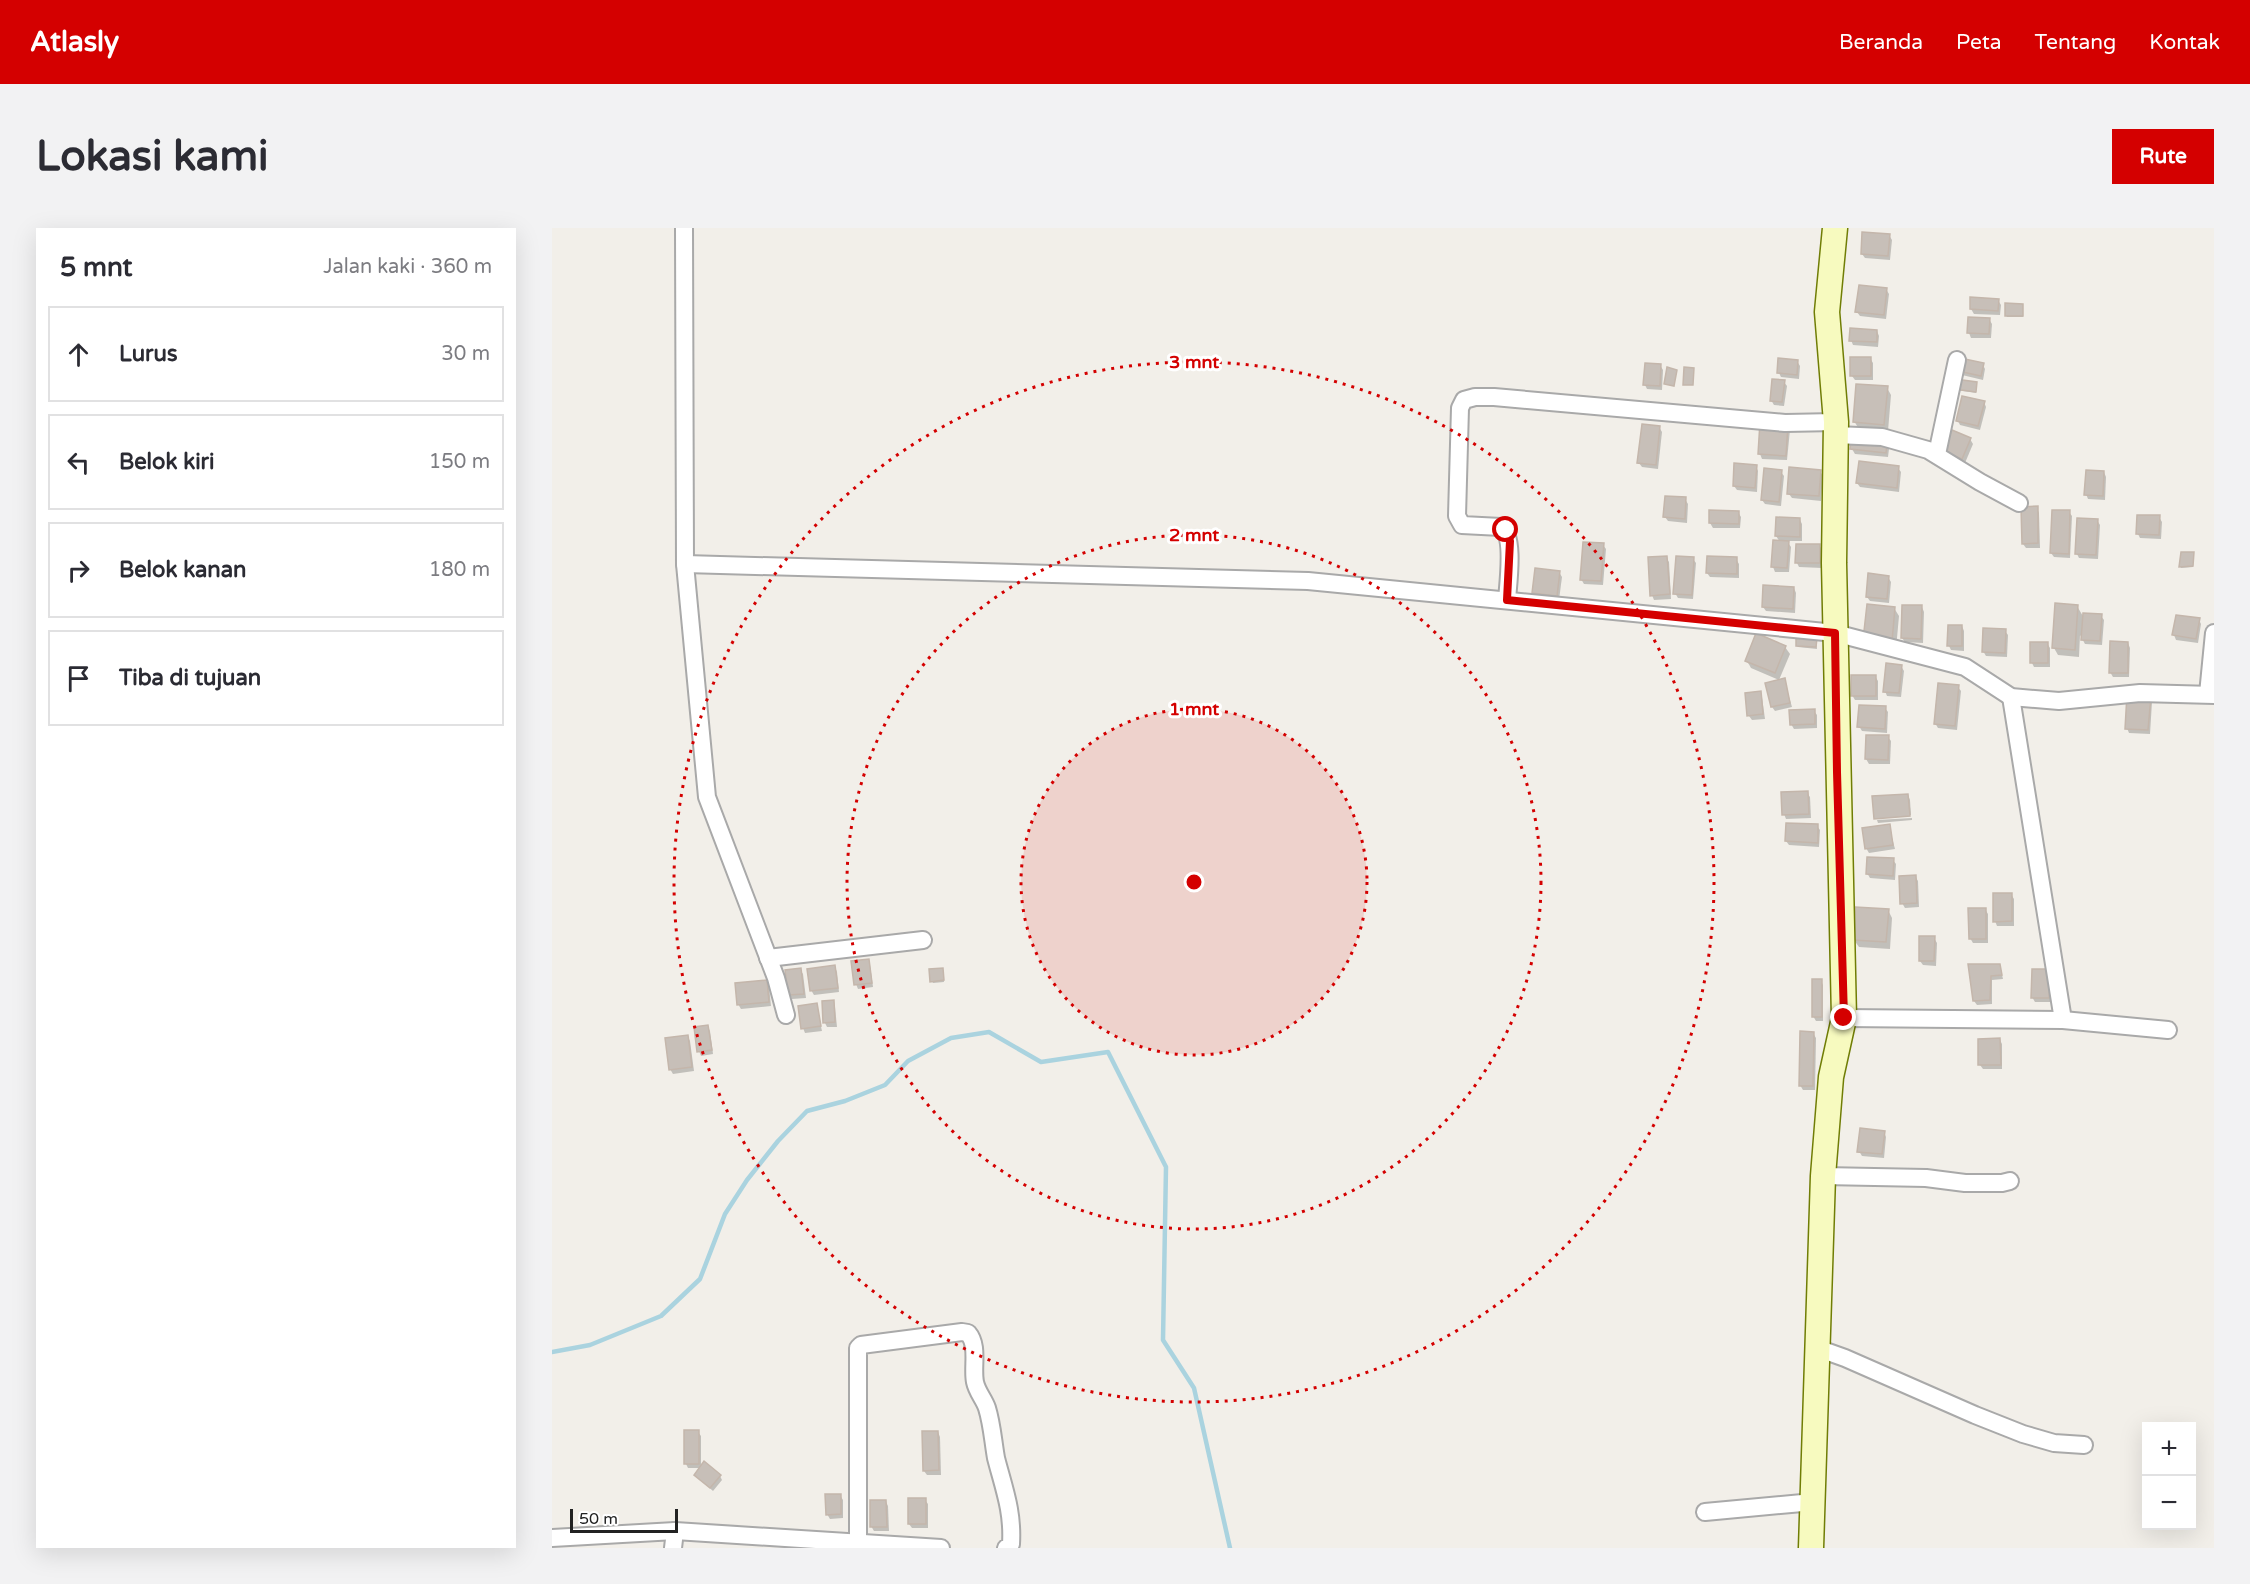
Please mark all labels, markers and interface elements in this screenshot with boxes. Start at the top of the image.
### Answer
text: Atlasly [30,25,119,59]
text: Beranda [1839,30,1923,55]
text: Peta [1956,30,2002,55]
text: Tentang [2035,30,2116,55]
text: Kontak [2149,30,2220,55]
button: Rute [2112,129,2214,184]
text: Lokasi kami [36,131,268,182]
text: 5 mnt [60,252,132,283]
text: Jalan kaki · 360 m [323,255,492,279]
icon: ahead [62,338,95,371]
text: Lurus [119,341,177,367]
text: 30 m [441,342,490,366]
text: 3 mnt [1169,351,1219,373]
icon: left [62,446,95,479]
text: Belok kiri [119,449,215,475]
text: 150 m [429,450,490,474]
route start [1492,516,1518,542]
text: 2 mnt [1169,524,1219,546]
icon: right [62,554,95,587]
text: Belok kanan [119,557,246,583]
text: 180 m [429,558,490,582]
icon: arrive [62,662,95,695]
text: Tiba di tujuan [119,665,261,691]
text: 1 mnt [1169,698,1219,720]
centre of rings [1184,872,1204,892]
route end [1830,1004,1856,1030]
map controls [2142,1422,2196,1530]
button: + [2142,1422,2196,1476]
button: − [2142,1476,2196,1530]
scale bar [570,1506,678,1534]
text: 50 m [579,1509,618,1529]

